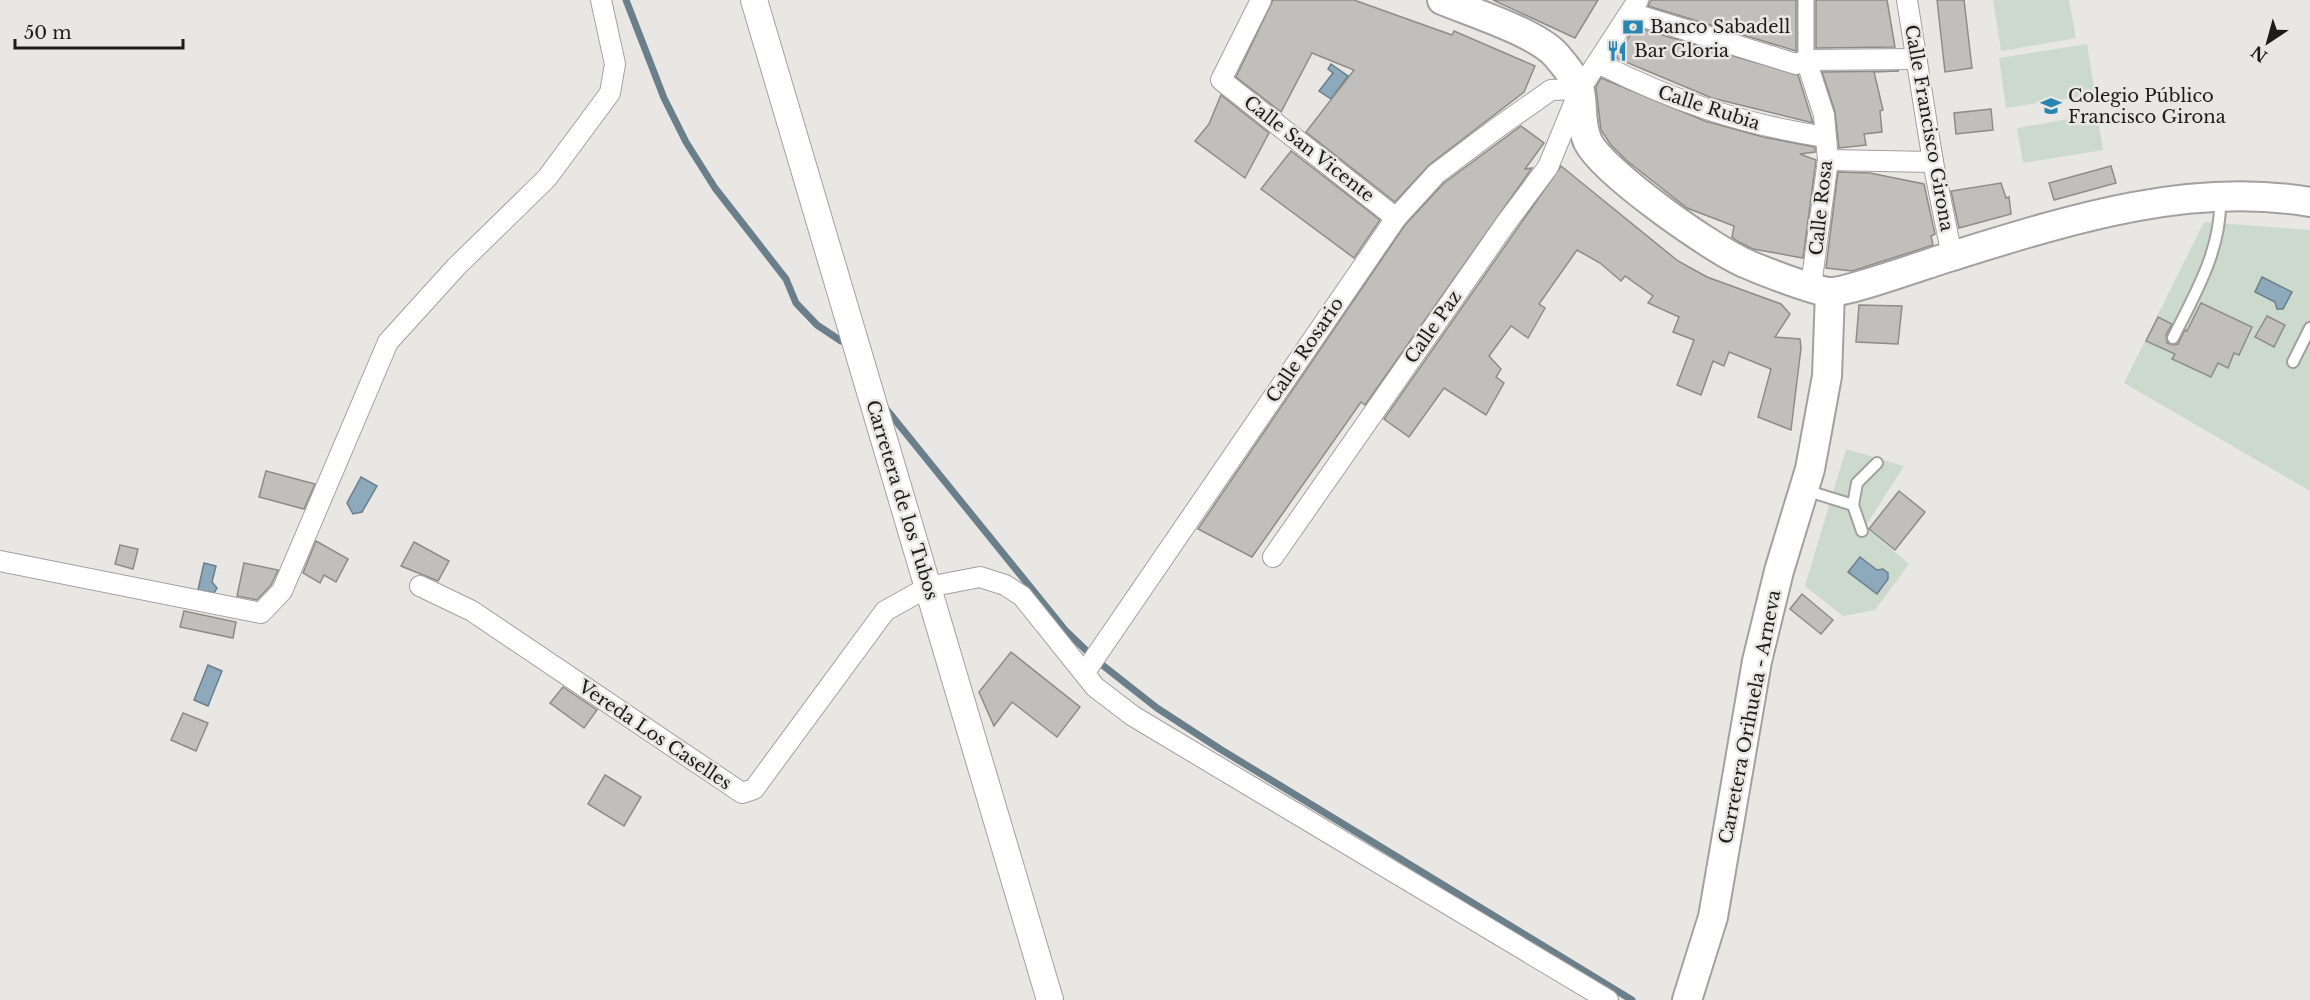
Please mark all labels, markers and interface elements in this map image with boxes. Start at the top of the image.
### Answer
scale bar [15,12,183,50]
north arrow [2238,12,2298,72]
bank icon: Banco Sabadell [1621,15,1645,39]
place label: Banco Sabadell [1650,16,1790,38]
text: 50 m [24,22,72,44]
street label: Calle Francisco Girona [1900,23,1958,233]
restaurant icon: Bar Gloria [1605,39,1629,63]
place label: Bar Gloria [1634,40,1729,62]
text: N [2247,42,2271,67]
street label: Calle Rubia [1655,81,1763,135]
place label: Colegio Público Francisco Girona [2068,85,2226,128]
street label: Calle San Vicente [1239,91,1379,207]
school or university icon: Colegio Público Francisco Girona [2039,94,2063,118]
street label: Calle Rosa [1805,159,1837,257]
street label: Calle Paz [1400,286,1466,368]
street label: Calle Rosario [1262,293,1348,407]
street label: Carretera de los Tubos [861,398,943,602]
street label: Carretera Orihuela - Arneva [1715,588,1785,846]
street label: Vereda Los Caselles [573,675,736,794]

